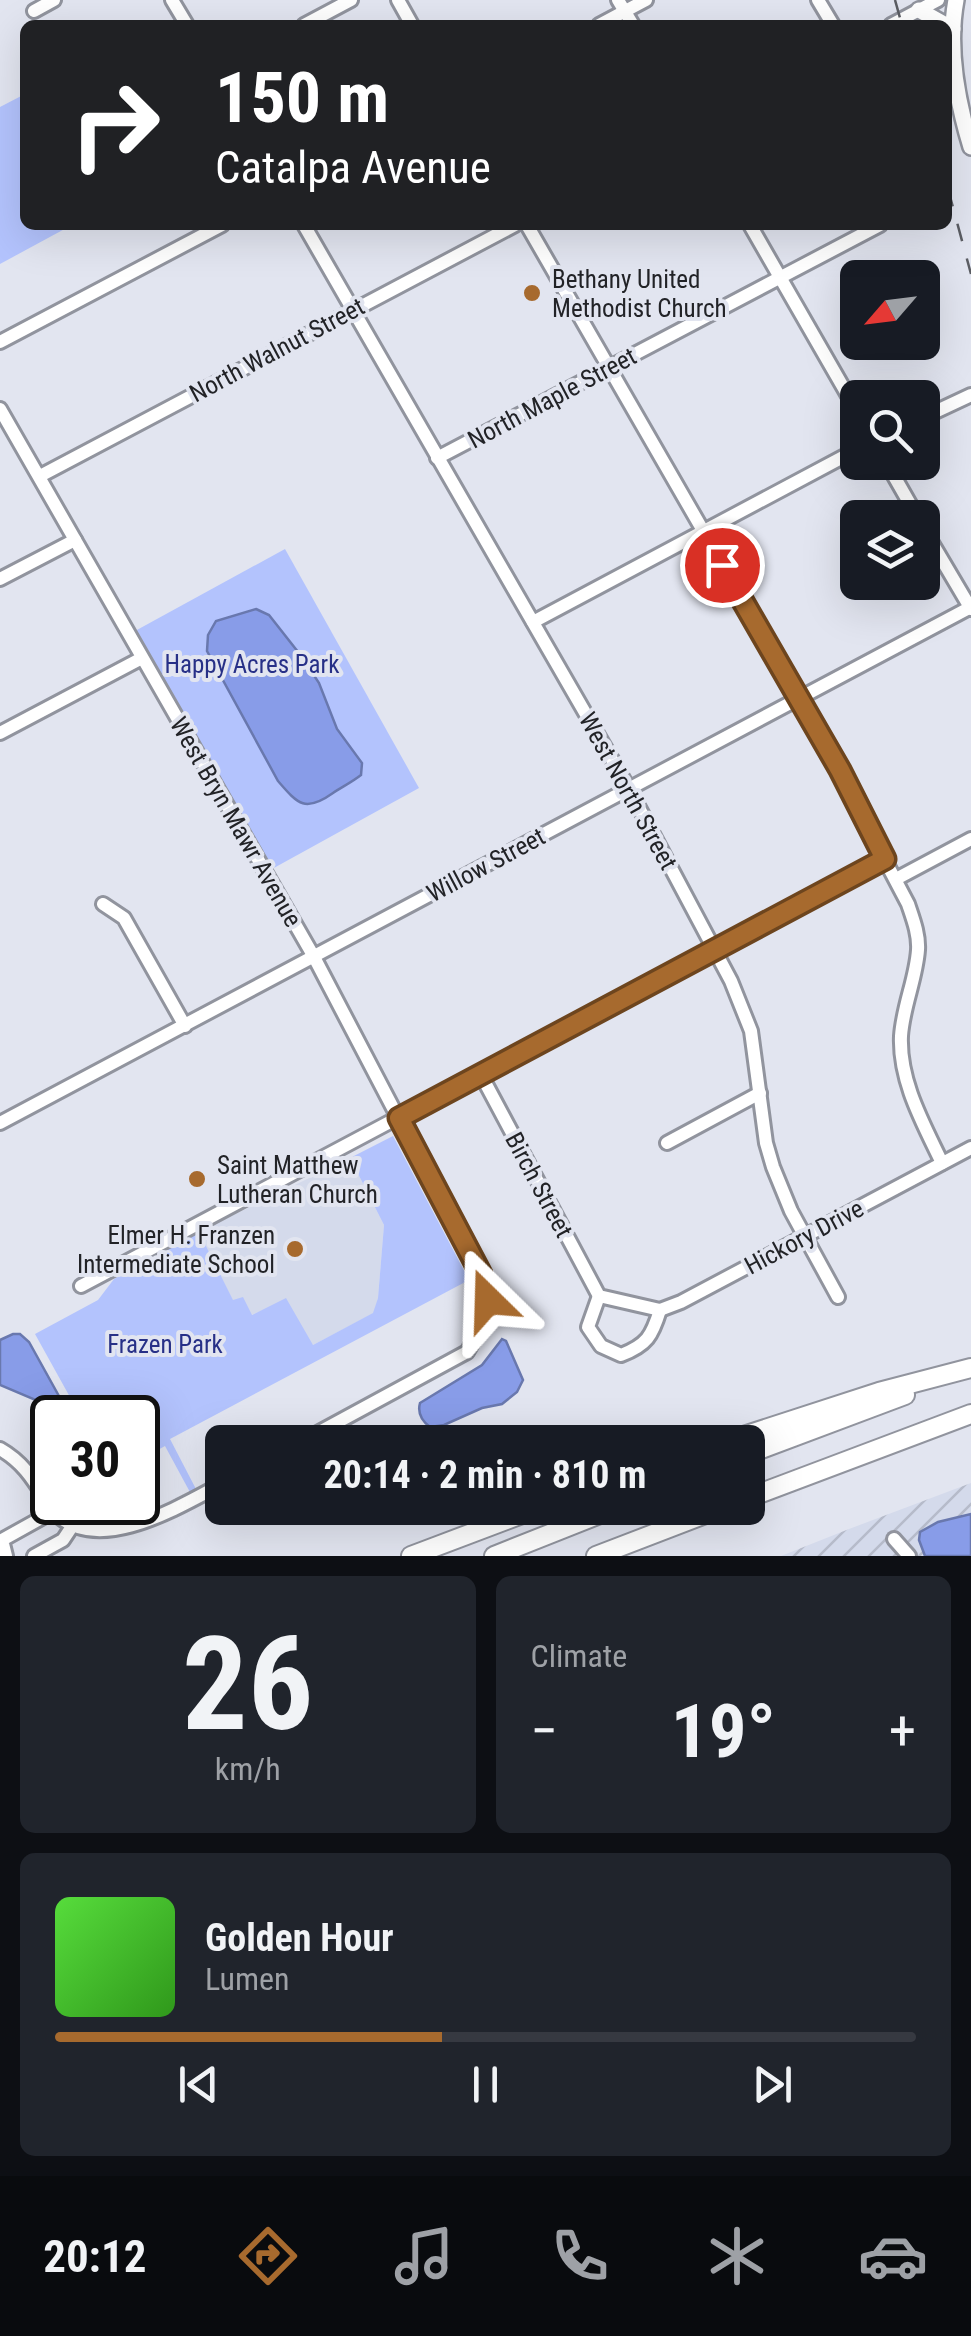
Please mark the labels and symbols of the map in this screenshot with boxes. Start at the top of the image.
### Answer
north arrow [840,260,940,360]
place label: Bethany United Methodist Church [552,265,727,323]
marker: Bethany United Methodist Church [521,282,543,304]
street label: North Walnut Street [185,292,369,408]
street label: North Maple Street [463,341,641,455]
pin [680,523,765,608]
park label: Happy Acres Park [165,650,340,679]
street label: West North Street [573,707,683,875]
street label: West Bryn Mawr Avenue [164,712,308,932]
street label: Willow Street [422,822,550,908]
street label: Birch Street [499,1128,579,1242]
place label: Saint Matthew Lutheran Church [217,1151,378,1209]
marker: Saint Matthew Lutheran Church [186,1168,208,1190]
street label: Hickory Drive [740,1194,868,1280]
place label: Elmer H. Franzen Intermediate School [77,1221,275,1279]
marker: Elmer H. Franzen Intermediate School [284,1238,306,1260]
position arrow [436,1248,540,1352]
park label: Frazen Park [107,1330,224,1359]
speed limit sign: 30 [30,1395,160,1525]

